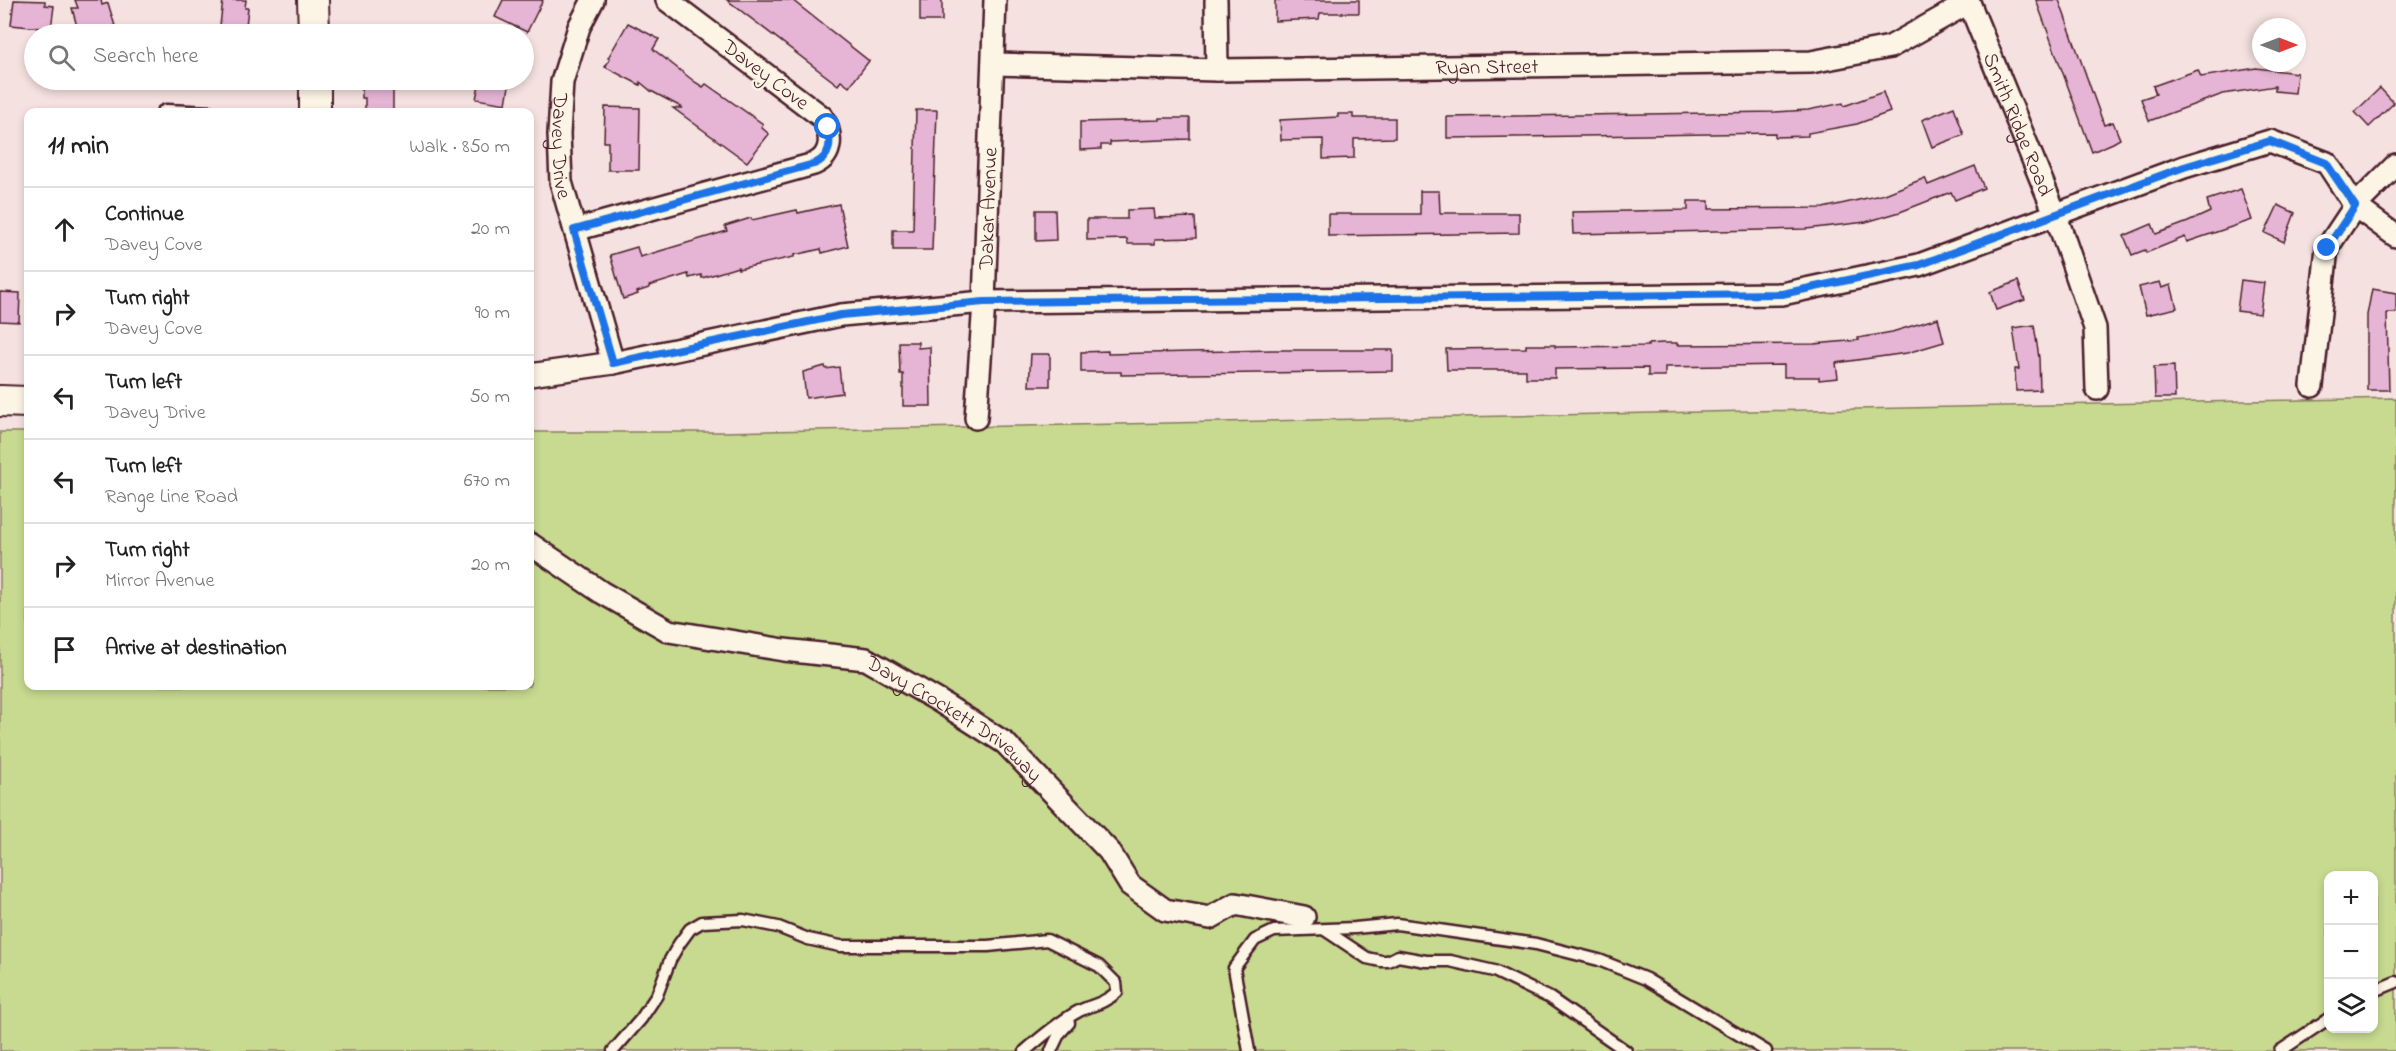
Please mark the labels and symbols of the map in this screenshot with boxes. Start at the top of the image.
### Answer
north arrow [2252,18,2306,72]
street label: Davey Cove [713,32,815,120]
street label: Smith Ridge Road [1974,48,2060,201]
street label: Ryan Street [1435,53,1539,86]
street label: Davey Drive [540,91,578,203]
route start [814,113,840,139]
street label: Dakar Avenue [972,146,1007,271]
route end [2313,234,2339,260]
street label: Davy Crockett Driveway [859,648,1048,791]

